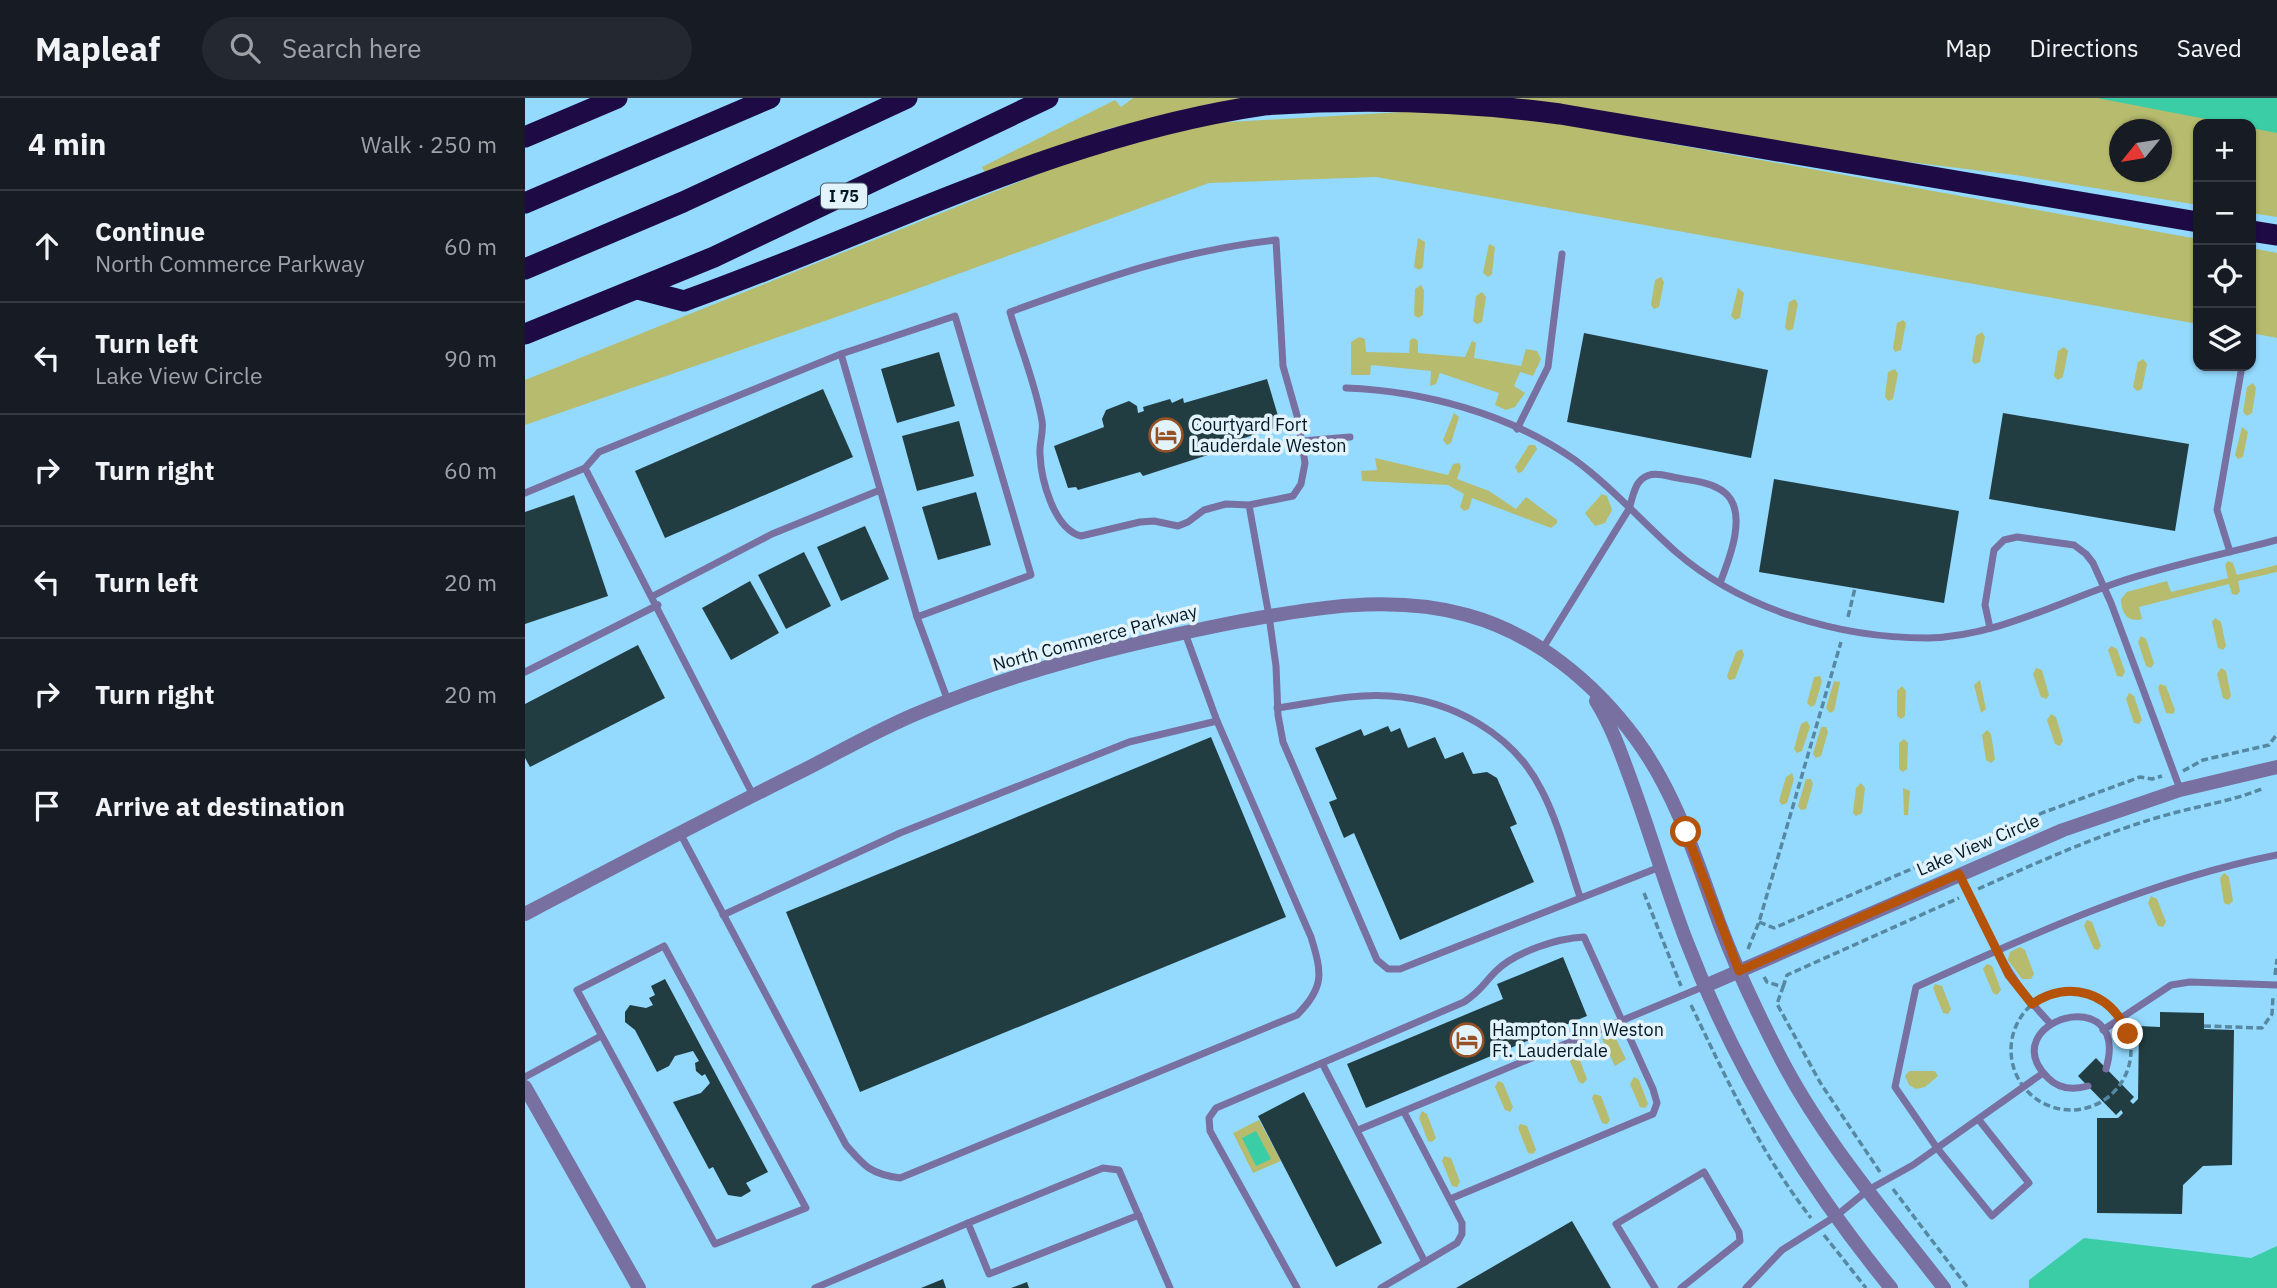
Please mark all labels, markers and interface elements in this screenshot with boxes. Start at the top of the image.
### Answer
search box [202,17,692,80]
text: Mapleaf [35,27,160,70]
icon: search [226,29,264,67]
text: Search here [282,31,422,65]
text: Map [1945,32,1991,64]
text: Directions [2029,32,2139,64]
text: Saved [2177,32,2242,64]
north arrow [2109,119,2172,182]
map controls [2193,119,2256,371]
button: + [2193,119,2256,182]
text: 4 min [28,124,106,163]
text: Walk · 250 m [361,129,497,159]
button: − [2193,182,2256,245]
road number: I 75 [821,184,867,208]
text: Continue [95,214,205,248]
icon: ahead [28,227,66,265]
text: 60 m [444,231,497,261]
button: locate [2193,245,2256,308]
text: North Commerce Parkway [95,248,365,278]
button: layers [2193,308,2256,371]
text: Turn left [95,326,198,360]
icon: left [28,339,66,377]
text: 90 m [444,343,497,373]
text: Lake View Circle [95,360,263,390]
place label: Courtyard Fort Lauderdale Weston [1191,413,1347,457]
hotel icon: Courtyard Fort Lauderdale Weston [1147,416,1185,454]
icon: right [28,451,66,489]
text: Turn right [95,453,214,487]
text: 60 m [444,455,497,485]
icon: left [28,563,66,601]
text: Turn left [95,565,198,599]
text: 20 m [444,567,497,597]
street label: North Commerce Parkway [990,599,1200,676]
icon: right [28,675,66,713]
text: Turn right [95,677,214,711]
text: 20 m [444,679,497,709]
icon: arrive [28,787,66,825]
text: Arrive at destination [95,789,345,823]
street label: Lake View Circle [1913,808,2043,881]
route start [1670,816,1701,847]
place label: Hampton Inn Weston Ft. Lauderdale [1492,1018,1664,1062]
route end [2112,1018,2143,1049]
hotel icon: Hampton Inn Weston Ft. Lauderdale [1448,1021,1486,1059]

